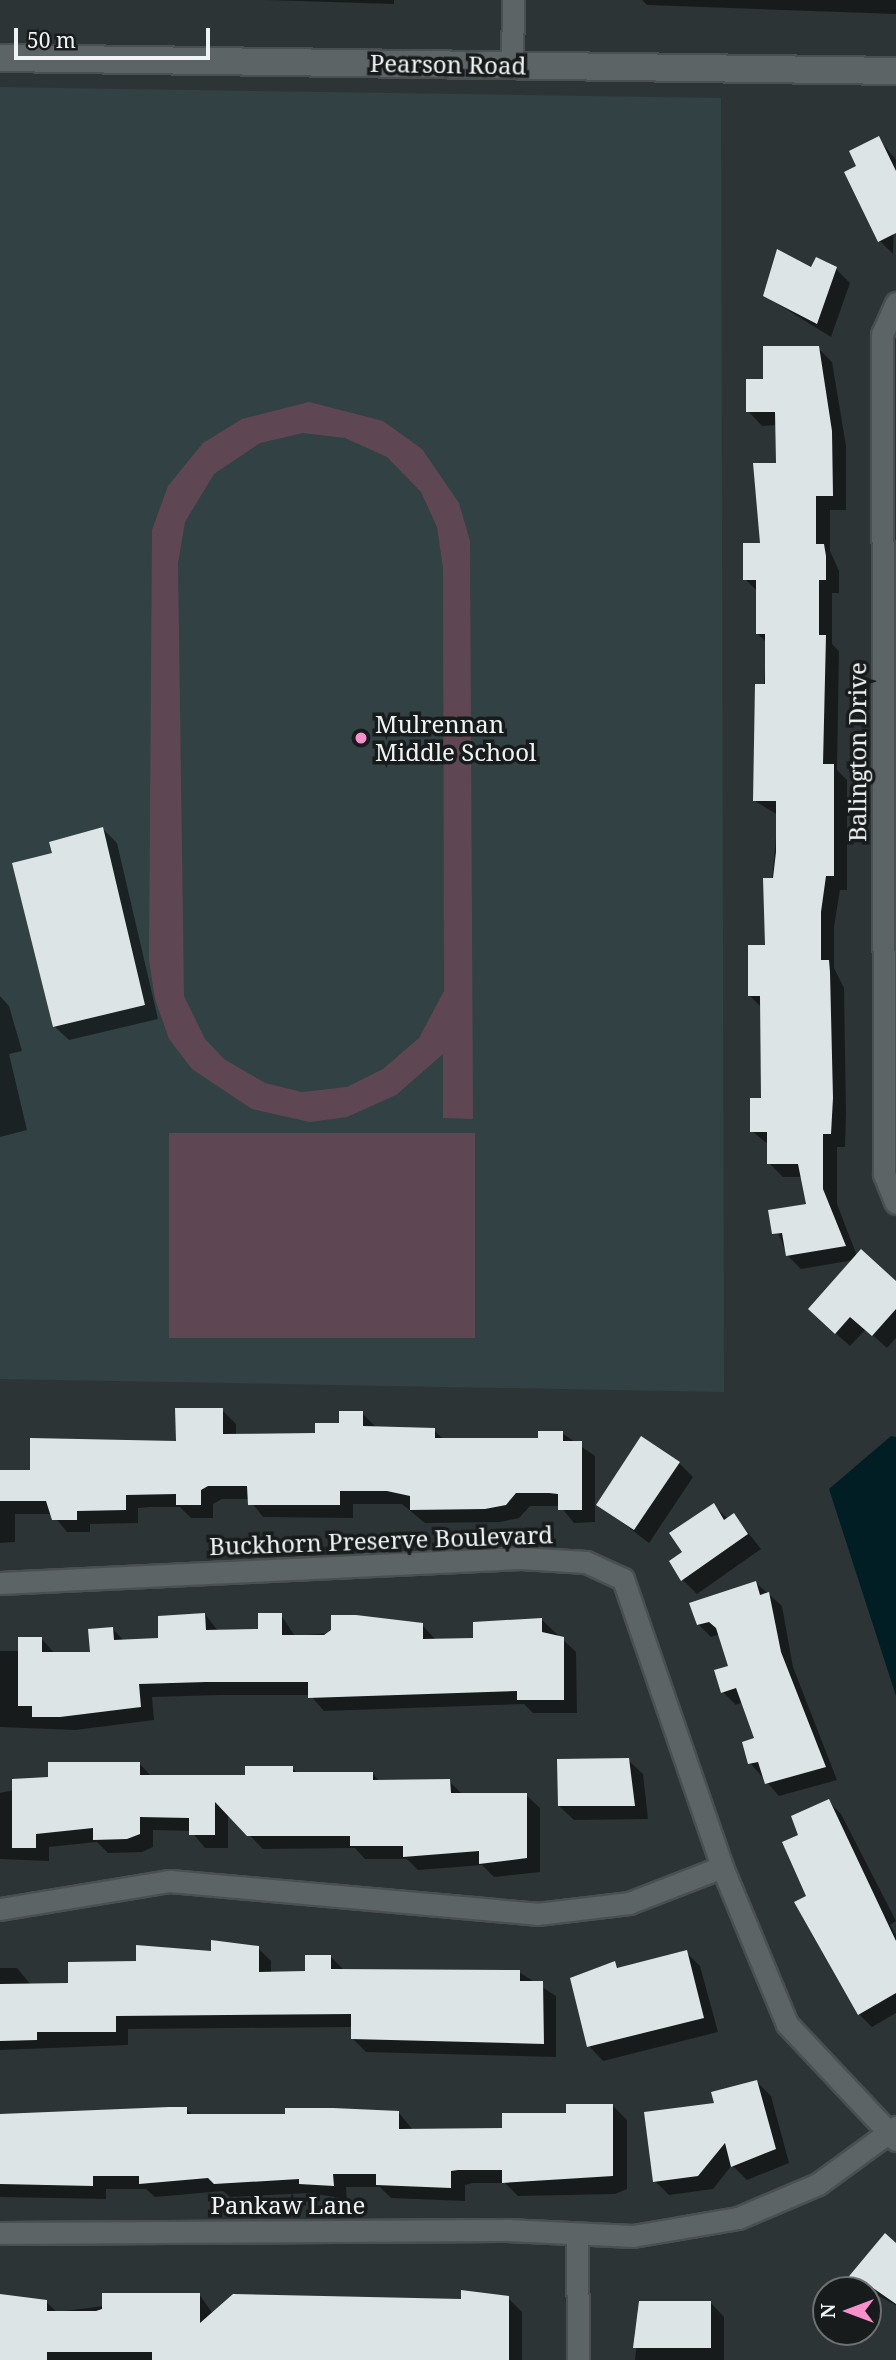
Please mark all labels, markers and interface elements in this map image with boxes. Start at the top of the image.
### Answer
scale bar [18,14,214,58]
text: 50 m [27,26,76,54]
street label: Pearson Road [370,48,526,80]
street label: Balington Drive [843,662,871,842]
place label: Mulrennan Middle School [375,710,536,766]
marker: Mulrennan Middle School [353,730,369,746]
street label: Buckhorn Preserve Boulevard [209,1520,553,1560]
street label: Pankaw Lane [211,2191,365,2219]
north arrow [812,2276,882,2346]
text: N [815,2304,841,2319]

